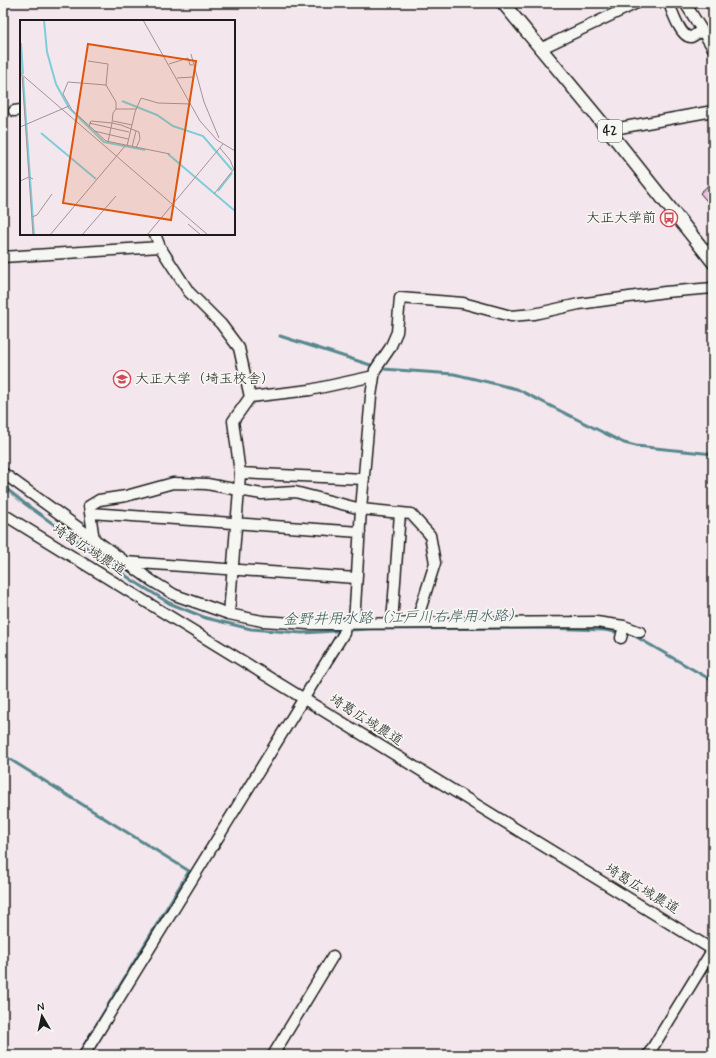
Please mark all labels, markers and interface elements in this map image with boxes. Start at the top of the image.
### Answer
inset map [20,20,235,235]
road number: 42 [598,120,622,142]
bus stop icon: 大正大学前 [659,208,679,228]
place label: 大正大学前 [586,209,656,227]
school or university icon: 大正大学（埼玉校舎） [112,369,132,389]
place label: 大正大学（埼玉校舎） [135,370,275,388]
street label: 埼葛広域農道 [49,520,129,580]
water label: 金野井用水路（江戸川右岸用水路） [283,606,523,630]
street label: 埼葛広域農道 [326,690,406,750]
street label: 埼葛広域農道 [601,860,683,918]
north arrow [22,996,62,1036]
text: N [36,1000,45,1015]

